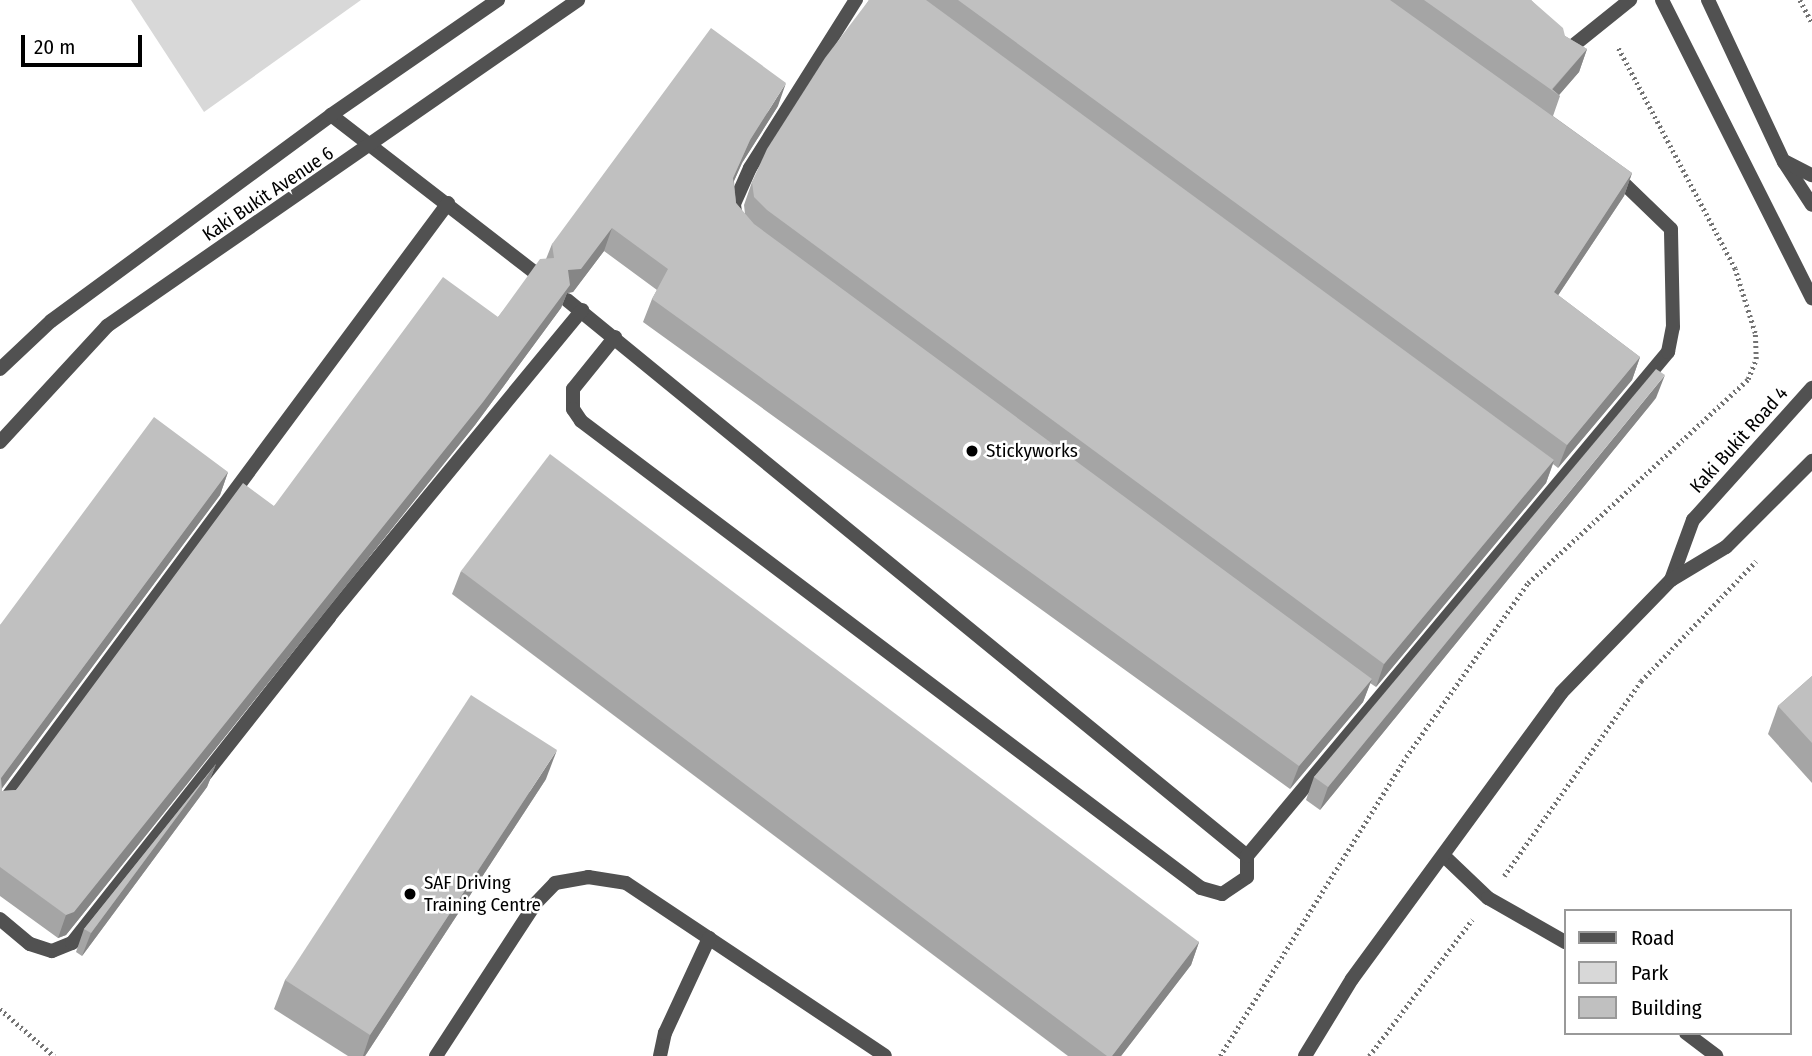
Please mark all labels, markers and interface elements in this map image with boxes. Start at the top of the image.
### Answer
scale bar [24,21,145,65]
text: 20 m [34,34,75,60]
street label: Kaki Bukit Avenue 6 [198,142,338,246]
street label: Kaki Bukit Road 4 [1685,382,1793,498]
place label: Stickyworks [986,440,1078,462]
marker: Stickyworks [964,443,980,459]
place label: SAF Driving Training Centre [424,872,541,916]
marker: SAF Driving Training Centre [402,886,418,902]
legend [1563,909,1791,1035]
text: Road [1631,925,1675,951]
text: Park [1631,960,1668,986]
text: Building [1631,995,1702,1021]

